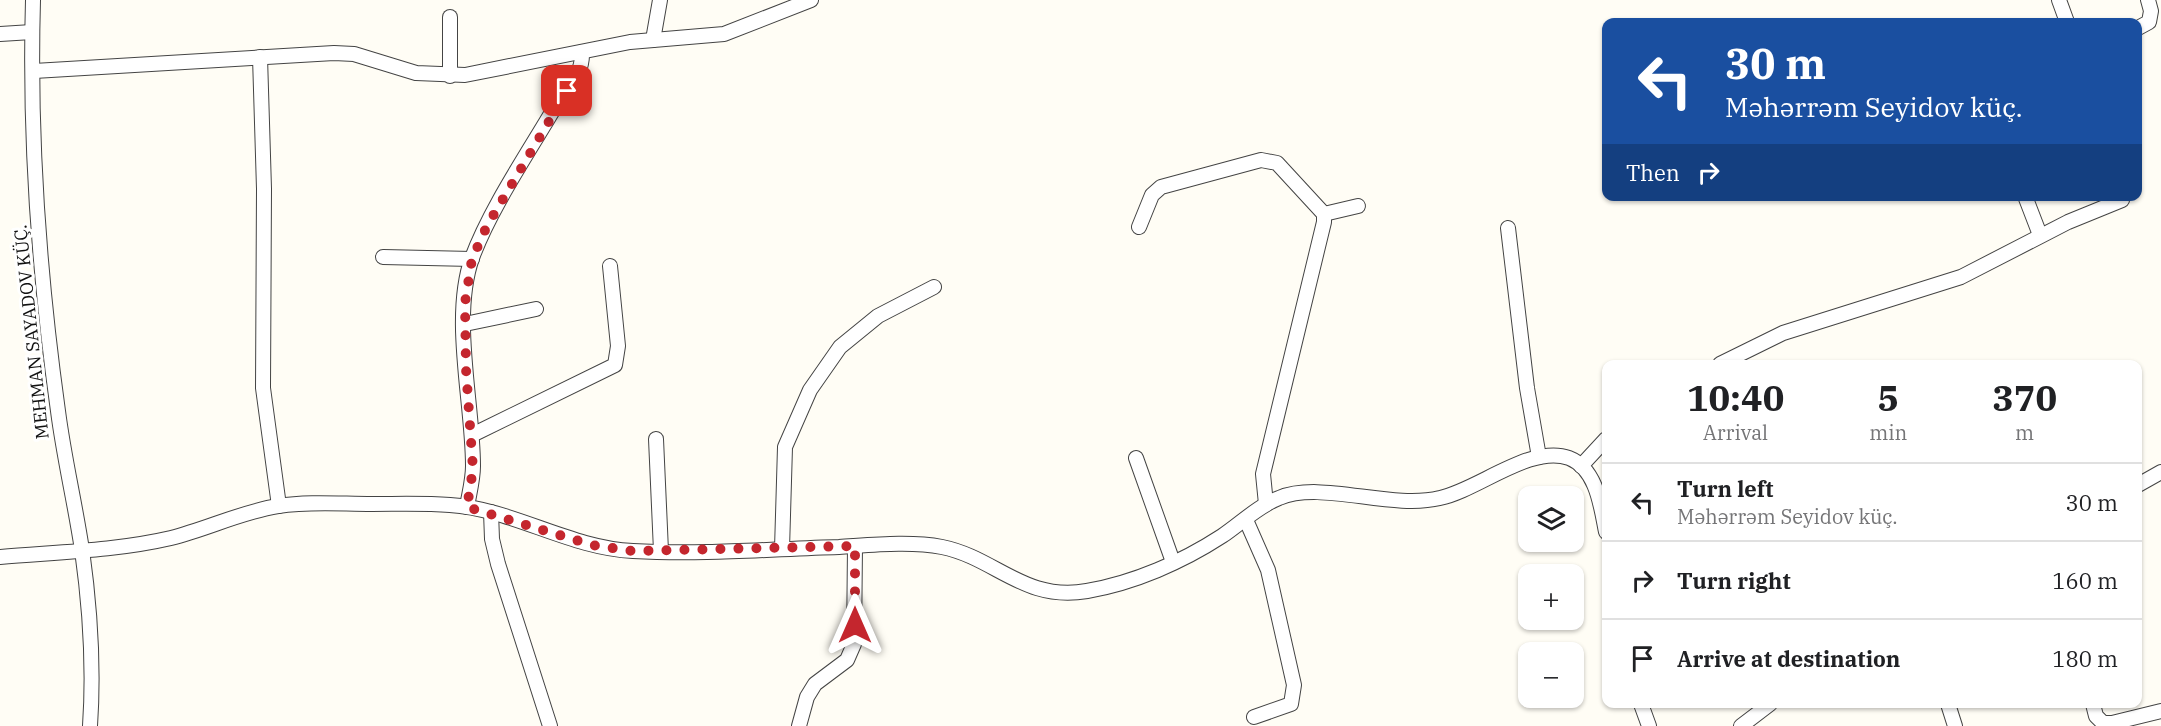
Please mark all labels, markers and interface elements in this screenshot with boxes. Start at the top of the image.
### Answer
text: 30 m [1725,36,1826,91]
icon: left [1626,42,1704,120]
pin [541,65,592,116]
icon: arrive [550,74,583,107]
text: Məhərrəm Seyidov küç. [1725,89,2023,124]
icon: right [1692,156,1725,189]
text: Then [1626,158,1680,187]
street label: MEHMAN SAYADOV KÜÇ. [8,224,54,440]
text: 10:40 [1687,374,1784,421]
text: 5 [1877,374,1899,421]
text: 370 [1992,374,2057,421]
text: Arrival [1703,419,1768,446]
text: min [1869,419,1907,446]
text: m [2015,419,2034,446]
text: Turn left [1677,474,1773,503]
map controls [1518,486,1584,708]
button: layers [1518,486,1584,552]
icon: left [1626,486,1659,519]
text: 30 m [2066,488,2118,517]
text: Məhərrəm Seyidov küç. [1677,503,1898,530]
button: + [1518,564,1584,630]
icon: right [1626,564,1659,597]
text: Turn right [1677,566,1791,595]
text: 160 m [2052,566,2118,595]
position arrow [823,593,887,657]
button: − [1518,642,1584,708]
icon: arrive [1626,642,1659,675]
text: Arrive at destination [1677,644,1900,673]
text: 180 m [2052,644,2118,673]

